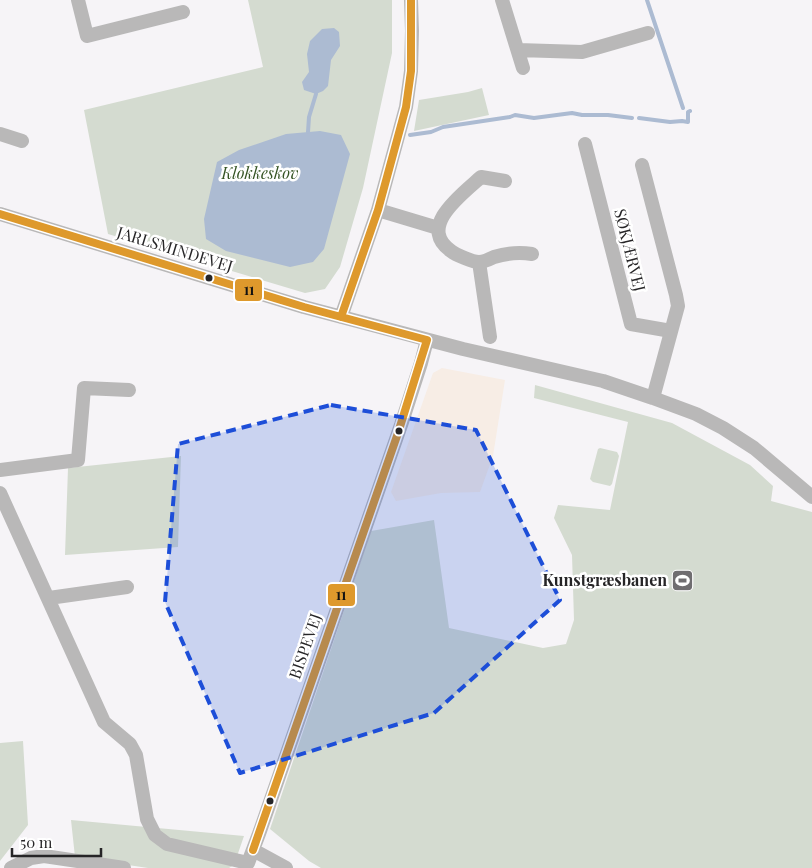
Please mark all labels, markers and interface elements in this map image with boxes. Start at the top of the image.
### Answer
park label: Klokkeskov [220,162,299,183]
street label: SØKJÆRVEJ [610,206,651,293]
street label: JARLSMINDEVEJ [114,221,236,276]
unlabelled marker [204,273,214,283]
line badge: 11 [234,278,263,302]
text: 11 [244,280,254,299]
unlabelled marker [394,426,404,436]
sports icon: Kunstgræsbanen [671,568,695,592]
place label: Kunstgræsbanen [542,569,667,590]
line badge: 11 [327,583,356,607]
text: 11 [336,585,346,604]
street label: BISPEVEJ [284,610,326,681]
unlabelled marker [265,796,275,806]
scale bar [12,826,101,858]
text: 50 m [20,832,53,852]

